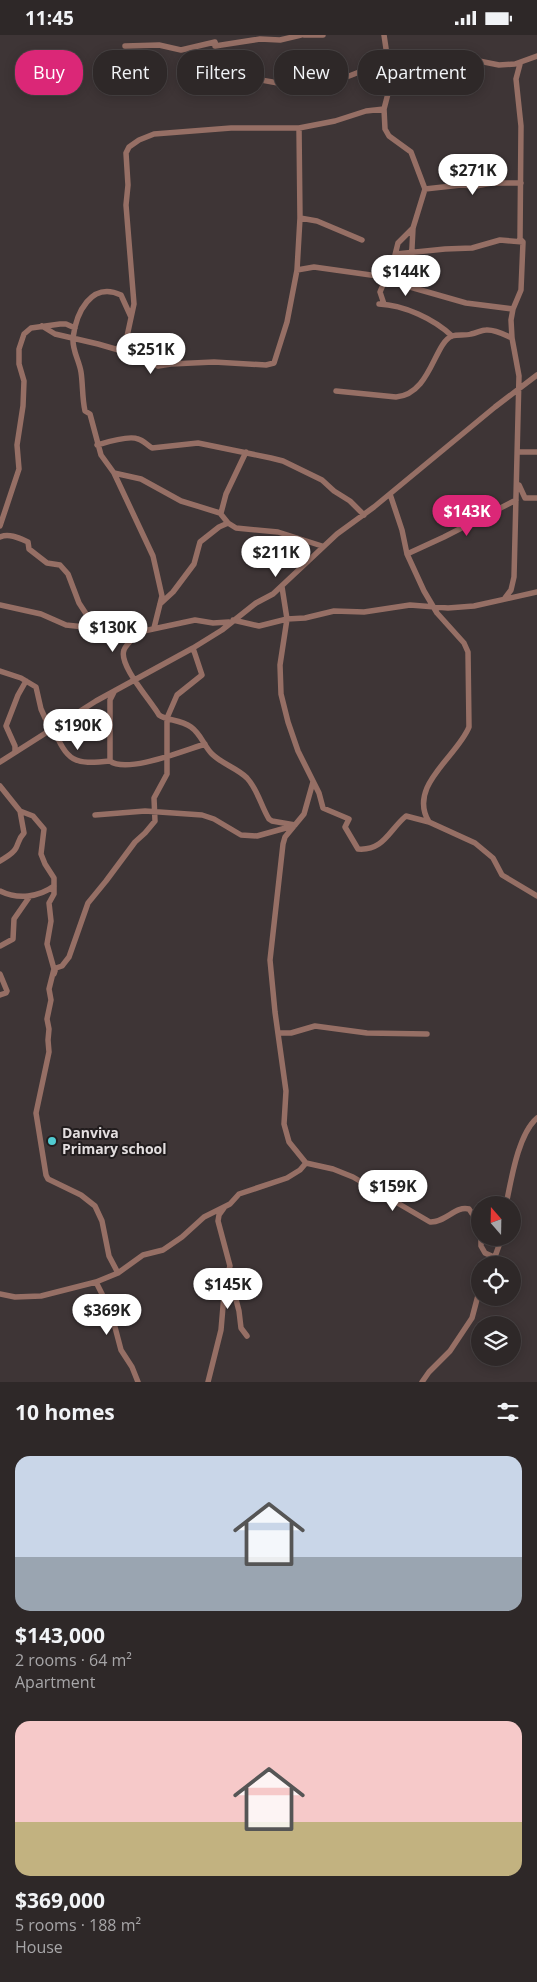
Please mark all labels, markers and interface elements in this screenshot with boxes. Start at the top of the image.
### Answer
text: 11:45 [25,5,74,31]
chip: Buy [15,50,83,95]
chip: Rent [93,50,167,95]
chip: Filters [177,50,264,95]
chip: New [274,50,348,95]
chip: Apartment [358,50,484,95]
pin: $271K [438,154,508,196]
text: $271K [449,159,497,181]
pin: $144K [371,255,441,297]
text: $144K [382,260,430,282]
pin: $251K [116,333,186,375]
text: $251K [127,338,175,360]
pin: $143K [432,495,502,537]
text: $143K [443,500,491,522]
pin: $211K [241,535,311,578]
text: $211K [252,541,300,563]
pin: $130K [78,611,148,653]
text: $130K [89,616,137,638]
pin: $190K [43,709,113,751]
text: $190K [54,714,102,736]
place label: Danviva Primary school [62,1123,167,1158]
marker: Danviva Primary school [46,1135,58,1147]
pin: $159K [358,1169,428,1212]
text: $159K [369,1175,417,1197]
north arrow [471,1196,521,1246]
map controls [471,1196,521,1366]
button: locate [471,1256,521,1306]
pin: $145K [193,1267,263,1310]
text: $145K [204,1273,252,1295]
pin: $369K [72,1293,142,1336]
text: $369K [83,1299,131,1321]
button: layers [471,1316,521,1366]
text: 10 homes [15,1398,115,1426]
icon: filters [494,1398,522,1426]
icon: home [224,1489,314,1579]
text: $143,000 [15,1621,105,1649]
text: 2 rooms · 64 m² [15,1649,132,1671]
text: Apartment [15,1671,95,1693]
icon: home [224,1754,314,1844]
text: $369,000 [15,1886,105,1914]
text: 5 rooms · 188 m² [15,1914,141,1936]
text: House [15,1936,63,1958]

